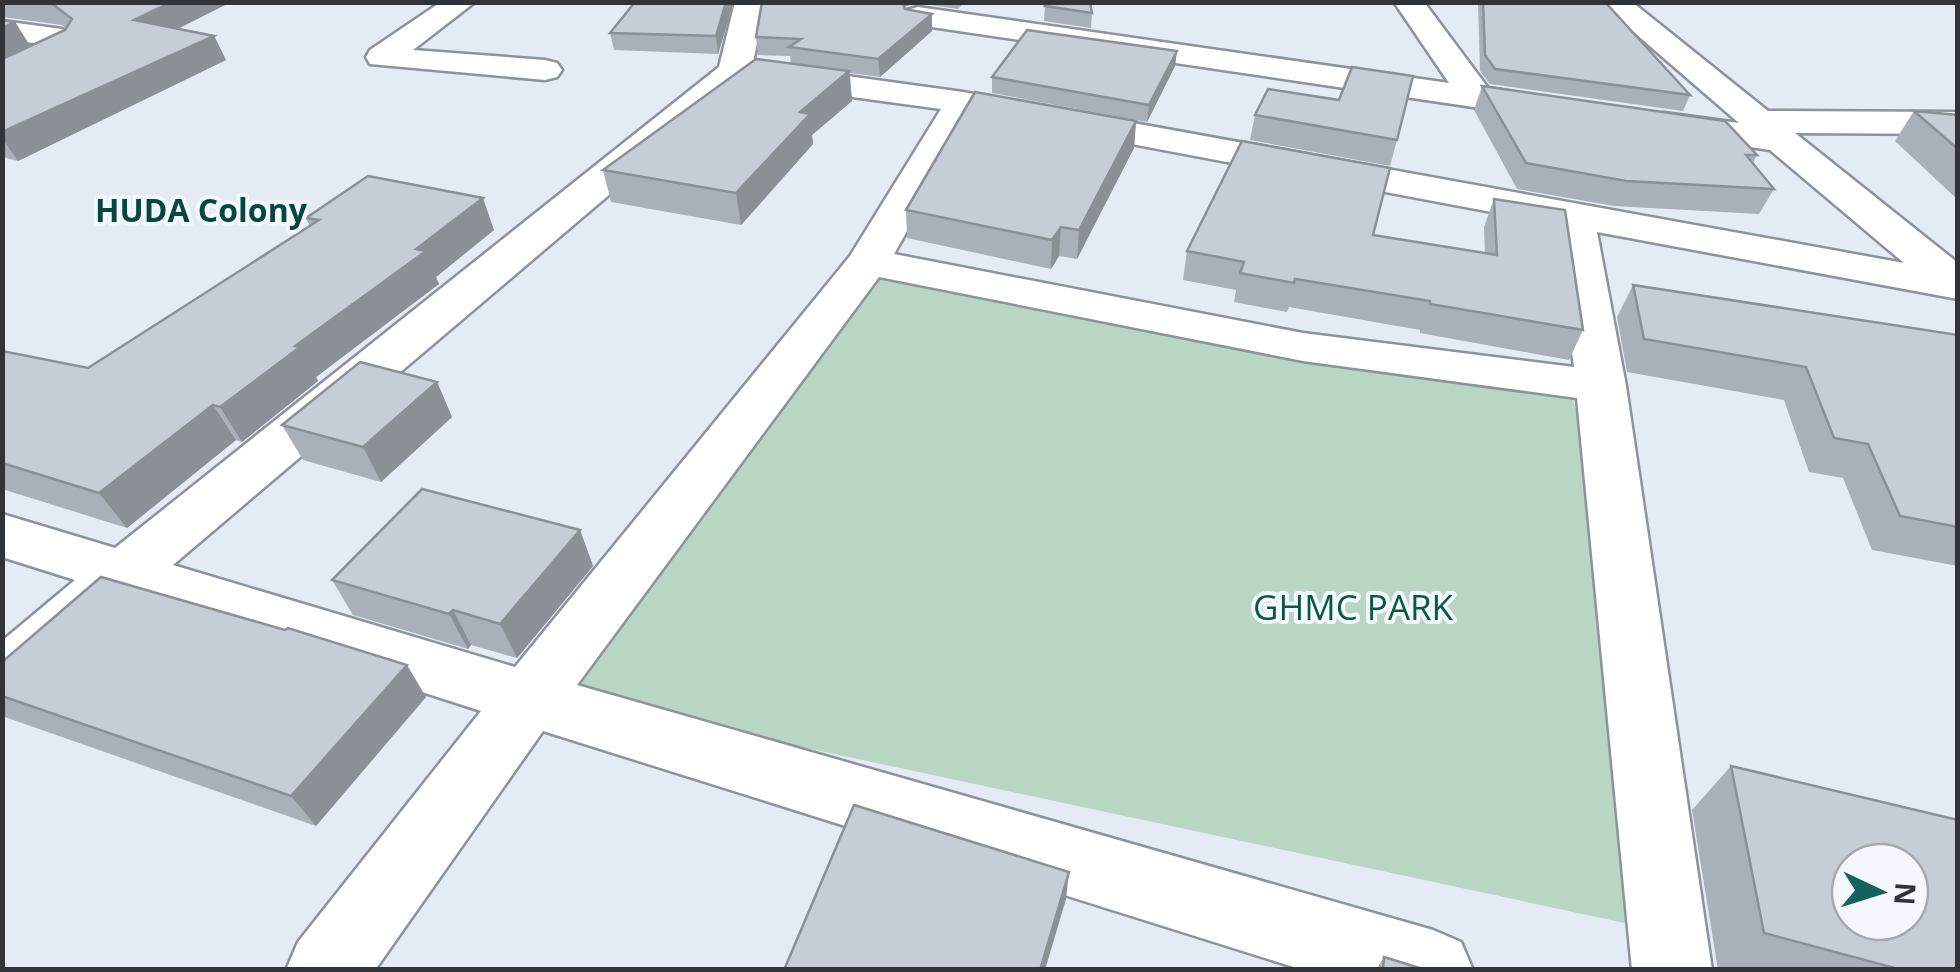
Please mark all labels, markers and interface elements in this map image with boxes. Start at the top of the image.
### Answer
district label: HUDA Colony [95,188,308,231]
park label: GHMC PARK [1253,583,1454,630]
north arrow [1830,842,1930,942]
text: N [1886,881,1926,906]

